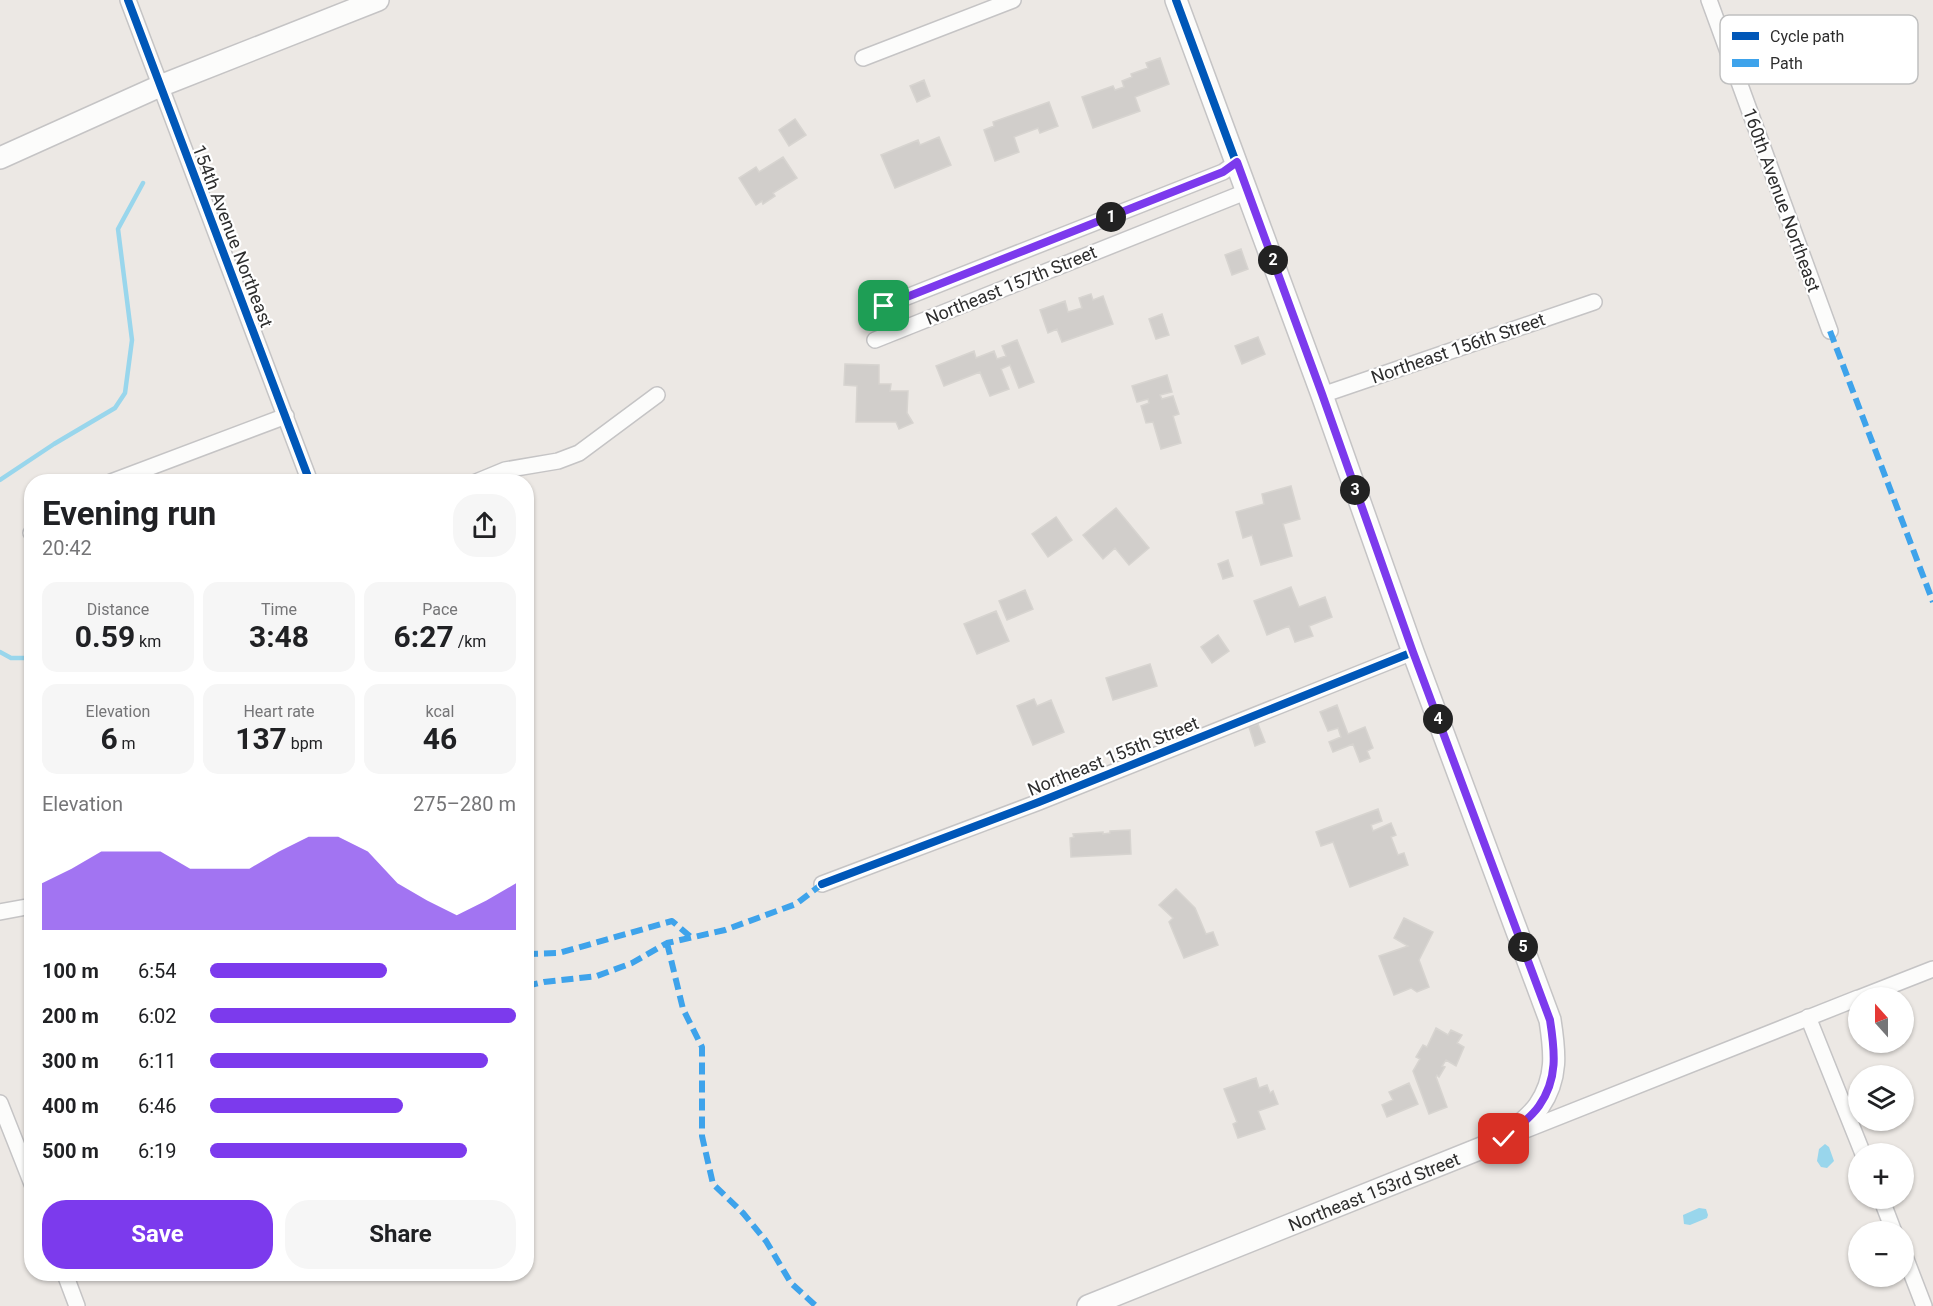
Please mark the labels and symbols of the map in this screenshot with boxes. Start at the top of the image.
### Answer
legend [1720,15,1918,84]
text: Cycle path [1770,27,1844,46]
text: Path [1770,54,1803,73]
street label: 160th Avenue Northeast [1739,105,1825,295]
street label: 154th Avenue Northeast [188,142,278,330]
pin: 1 [1096,202,1126,232]
street label: Northeast 157th Street [922,241,1100,329]
pin: 2 [1258,245,1288,275]
pin [858,280,909,331]
street label: Northeast 156th Street [1368,308,1548,388]
pin: 3 [1340,475,1370,505]
pin: 4 [1423,704,1453,734]
street label: Northeast 155th Street [1024,712,1202,800]
pin: 5 [1508,932,1538,962]
north arrow [1848,987,1914,1053]
pin [1478,1113,1529,1164]
street label: Northeast 153rd Street [1285,1147,1463,1235]

